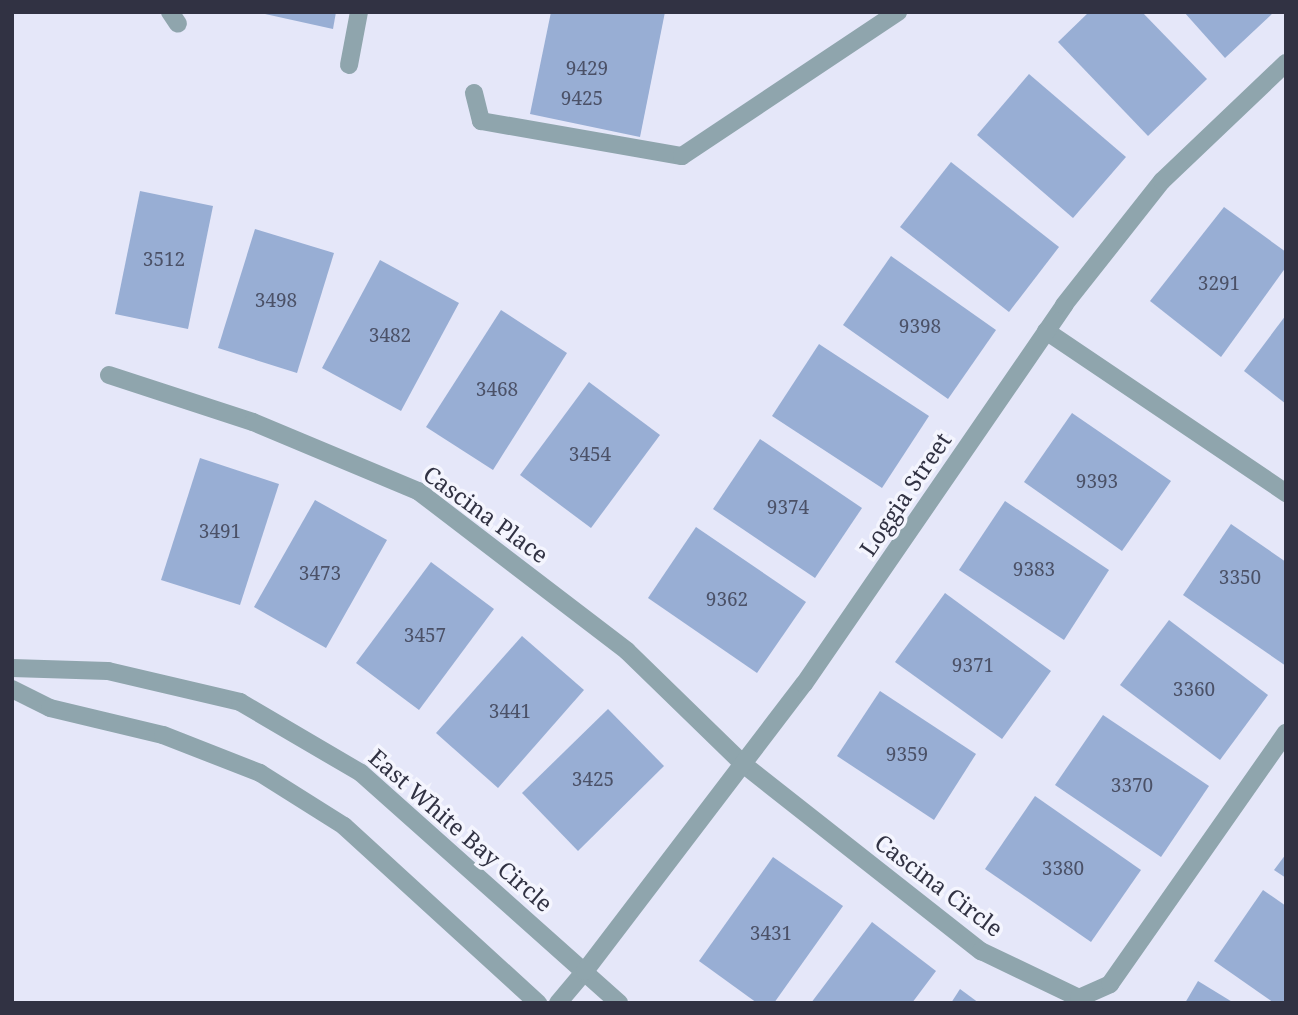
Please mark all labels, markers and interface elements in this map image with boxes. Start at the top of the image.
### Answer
house number: 9429 [566,58,608,80]
house number: 9425 [561,88,603,110]
house number: 3512 [143,249,185,271]
house number: 3291 [1198,273,1240,295]
house number: 3498 [255,290,297,312]
house number: 9398 [899,316,941,338]
house number: 3482 [369,325,411,347]
house number: 3468 [476,379,518,401]
street label: Loggia Street [854,427,956,561]
house number: 3454 [569,444,611,466]
street label: Cascina Place [418,459,554,569]
house number: 9393 [1076,471,1118,493]
house number: 9374 [767,497,809,519]
house number: 3491 [199,521,241,543]
house number: 9383 [1013,559,1055,581]
house number: 3473 [299,563,341,585]
house number: 3350 [1219,567,1261,589]
house number: 9362 [706,589,748,611]
house number: 3457 [404,625,446,647]
house number: 9371 [952,655,994,677]
house number: 3360 [1173,679,1215,701]
house number: 3441 [489,701,531,723]
street label: East White Bay Circle [364,743,558,917]
house number: 9359 [886,744,928,766]
house number: 3425 [572,769,614,791]
house number: 3370 [1111,775,1153,797]
street label: Cascina Circle [870,828,1008,942]
house number: 3380 [1042,858,1084,880]
house number: 3431 [750,923,792,945]

